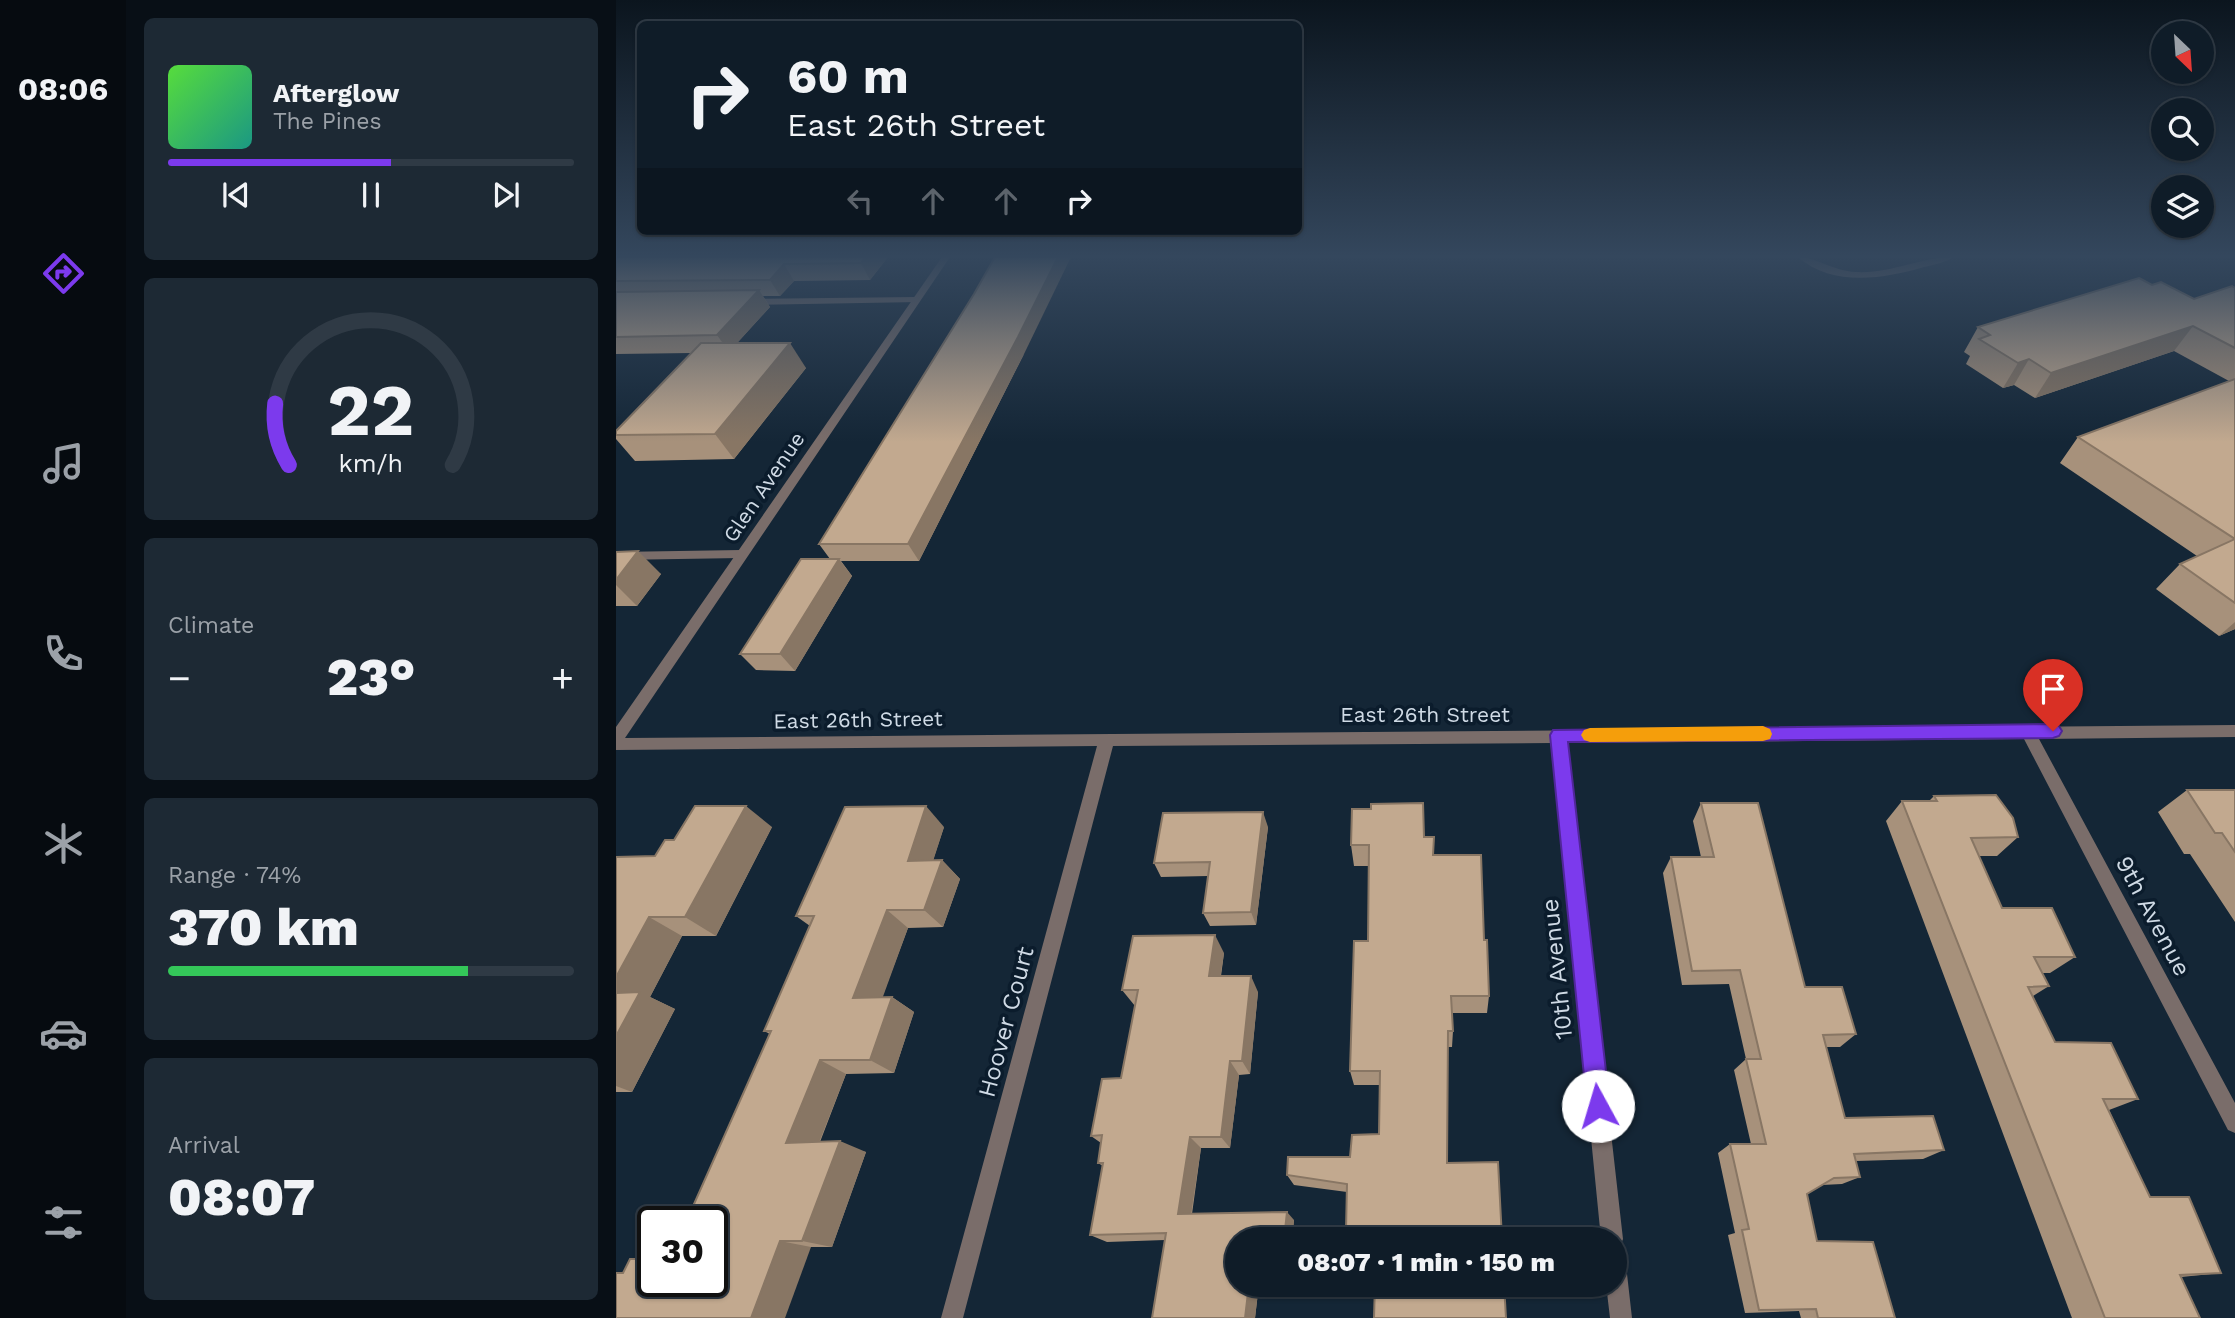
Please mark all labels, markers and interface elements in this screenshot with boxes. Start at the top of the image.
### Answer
north arrow [2151,21,2214,84]
map controls [2151,21,2214,238]
text: 60 m [787,47,909,105]
icon: right [672,49,763,140]
text: 08:06 [18,70,108,108]
text: Afterglow [273,78,399,108]
button: search [2151,98,2214,161]
text: East 26th Street [787,106,1045,144]
text: The Pines [273,108,382,135]
button: layers [2151,175,2214,238]
icon: previous [217,176,255,214]
icon: pause [352,176,390,214]
icon: next [487,176,525,214]
icon: left [841,182,879,220]
icon: ahead [914,182,952,220]
icon: ahead [987,182,1025,220]
icon: right [1060,182,1098,220]
icon: directions [39,249,88,298]
text: 22 [328,367,414,453]
street label: Glen Avenue [718,427,810,546]
icon: music [39,439,88,488]
text: km/h [339,449,403,478]
text: Climate [168,612,254,639]
icon: phone [39,629,88,678]
text: 23° [327,647,415,708]
text: − [168,656,191,700]
text: + [551,656,574,700]
pin [2023,659,2083,731]
icon: arrive [2034,670,2072,708]
street label: East 26th Street [1340,702,1510,727]
street label: East 26th Street [773,706,943,733]
icon: climate [39,819,88,868]
street label: 9th Avenue [2110,851,2196,981]
text: Range · 74% [168,862,301,889]
text: 370 km [168,897,359,958]
street label: 10th Avenue [1536,897,1578,1041]
street label: Hoover Court [972,944,1040,1100]
icon: car [39,1009,88,1058]
position arrow [1561,1069,1635,1143]
text: Arrival [168,1132,240,1159]
text: 08:07 [168,1167,315,1228]
icon: filters [39,1198,88,1247]
speed limit sign: 30 [637,1206,728,1297]
text: 08:07 · 1 min · 150 m [1297,1247,1555,1277]

